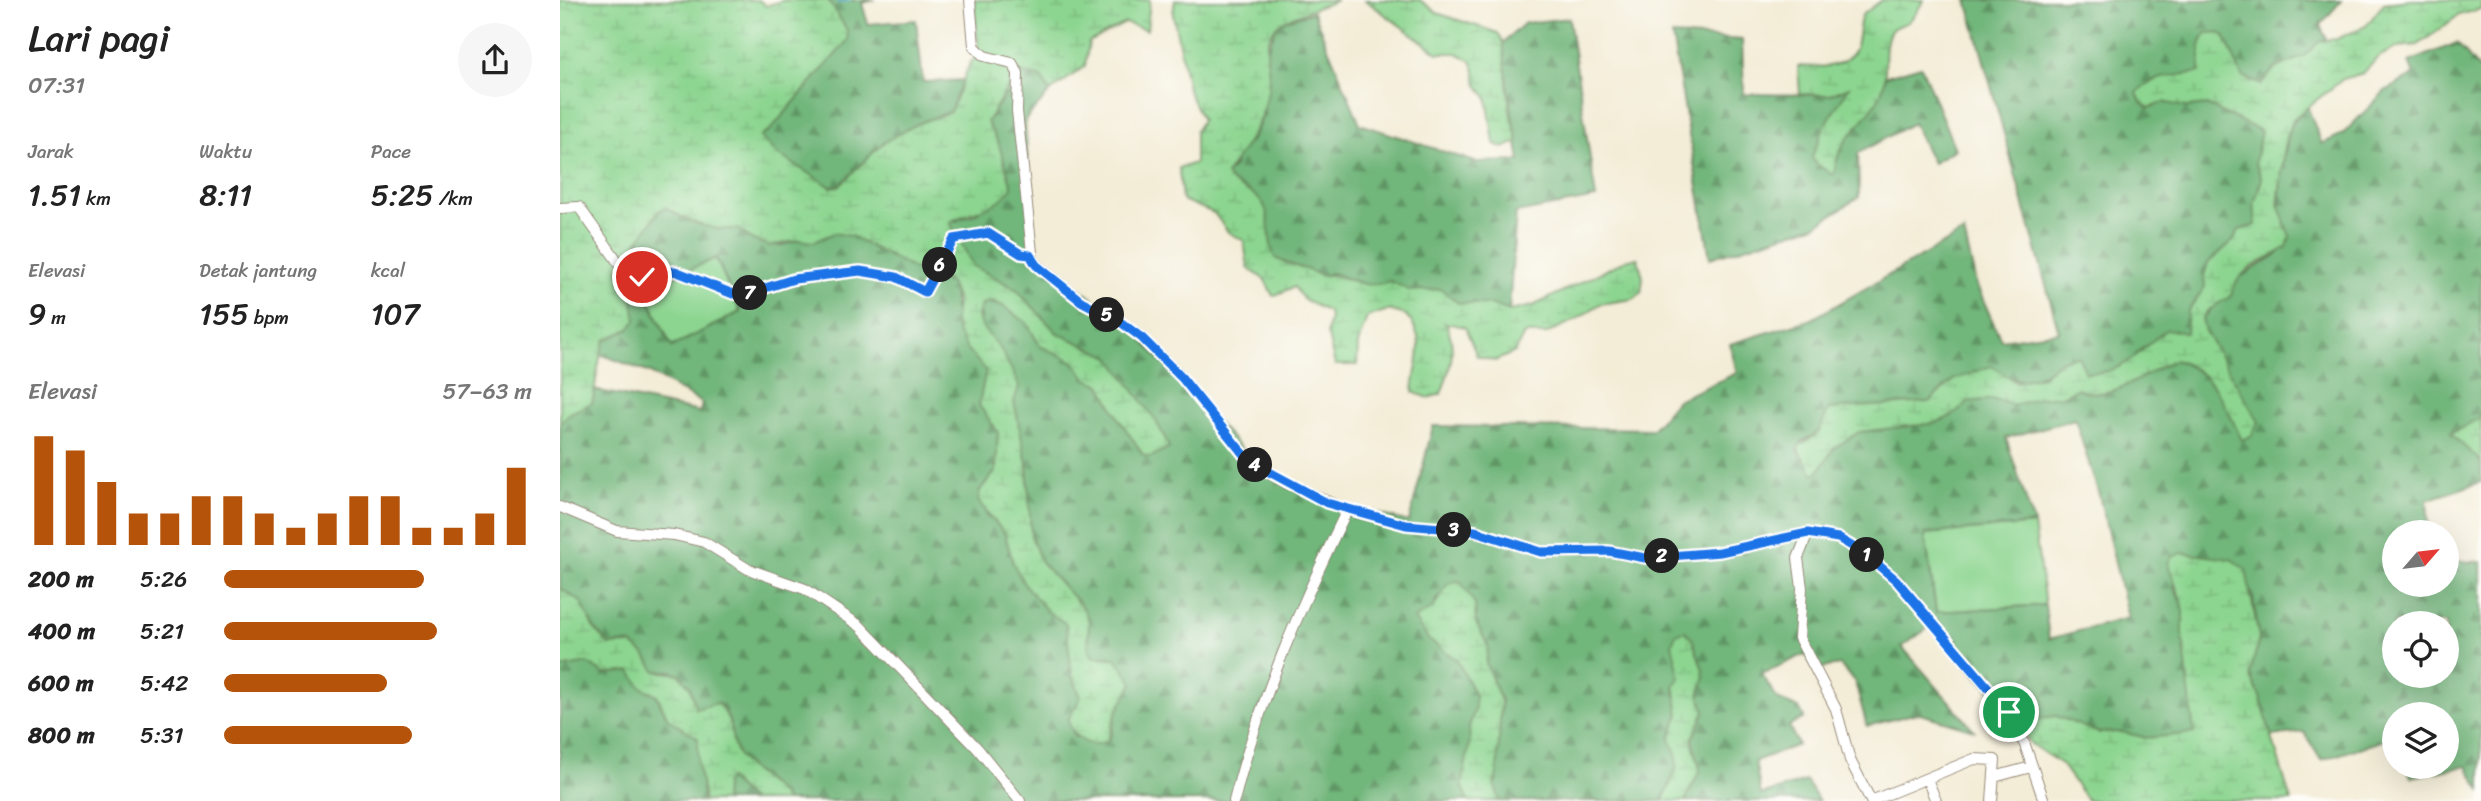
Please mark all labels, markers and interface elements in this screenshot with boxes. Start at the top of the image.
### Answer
text: Lari pagi [28,5,169,72]
button: share [458,23,532,97]
text: 07:31 [28,65,85,106]
text: Jarak [28,135,74,168]
text: Waktu [199,135,252,168]
text: Pace [371,135,411,168]
text: 1.51 [28,168,81,222]
text: 8:11 [199,168,252,222]
text: 5:25 [371,168,434,222]
text: km [81,182,111,215]
text: /km [434,182,473,215]
pin [612,247,672,307]
pin: 6 [922,247,958,282]
text: 6 [934,248,945,281]
text: Elevasi [28,254,85,287]
text: Detak jantung [199,254,317,287]
text: kcal [371,254,405,287]
icon: check [623,258,661,296]
pin: 7 [732,276,768,310]
text: 7 [744,276,755,309]
text: 9 [28,287,46,341]
text: 155 [199,287,249,341]
text: 107 [371,287,420,341]
pin: 5 [1090,298,1124,332]
text: 5 [1101,298,1112,331]
text: m [46,301,66,334]
text: bpm [249,301,289,334]
text: Elevasi [28,371,97,412]
text: 57–63 m [442,371,532,412]
pin: 4 [1238,448,1272,482]
text: 4 [1249,448,1260,481]
pin: 3 [1436,512,1472,548]
text: 3 [1448,513,1459,546]
north arrow [2382,520,2459,597]
map controls [2382,520,2459,779]
pin: 2 [1644,538,1680,574]
pin: 1 [1850,538,1884,572]
text: 1 [1862,538,1871,571]
text: 2 [1656,539,1667,572]
text: 200 m [28,559,94,600]
text: 5:26 [140,559,187,600]
text: 400 m [28,611,95,652]
text: 5:21 [140,611,184,652]
button: locate [2382,611,2459,688]
text: 600 m [28,663,94,704]
text: 5:42 [140,663,189,704]
pin [1979,682,2039,742]
icon: arrive [1990,693,2028,731]
button: layers [2382,702,2459,779]
text: 800 m [28,715,95,756]
text: 5:31 [140,715,184,756]

